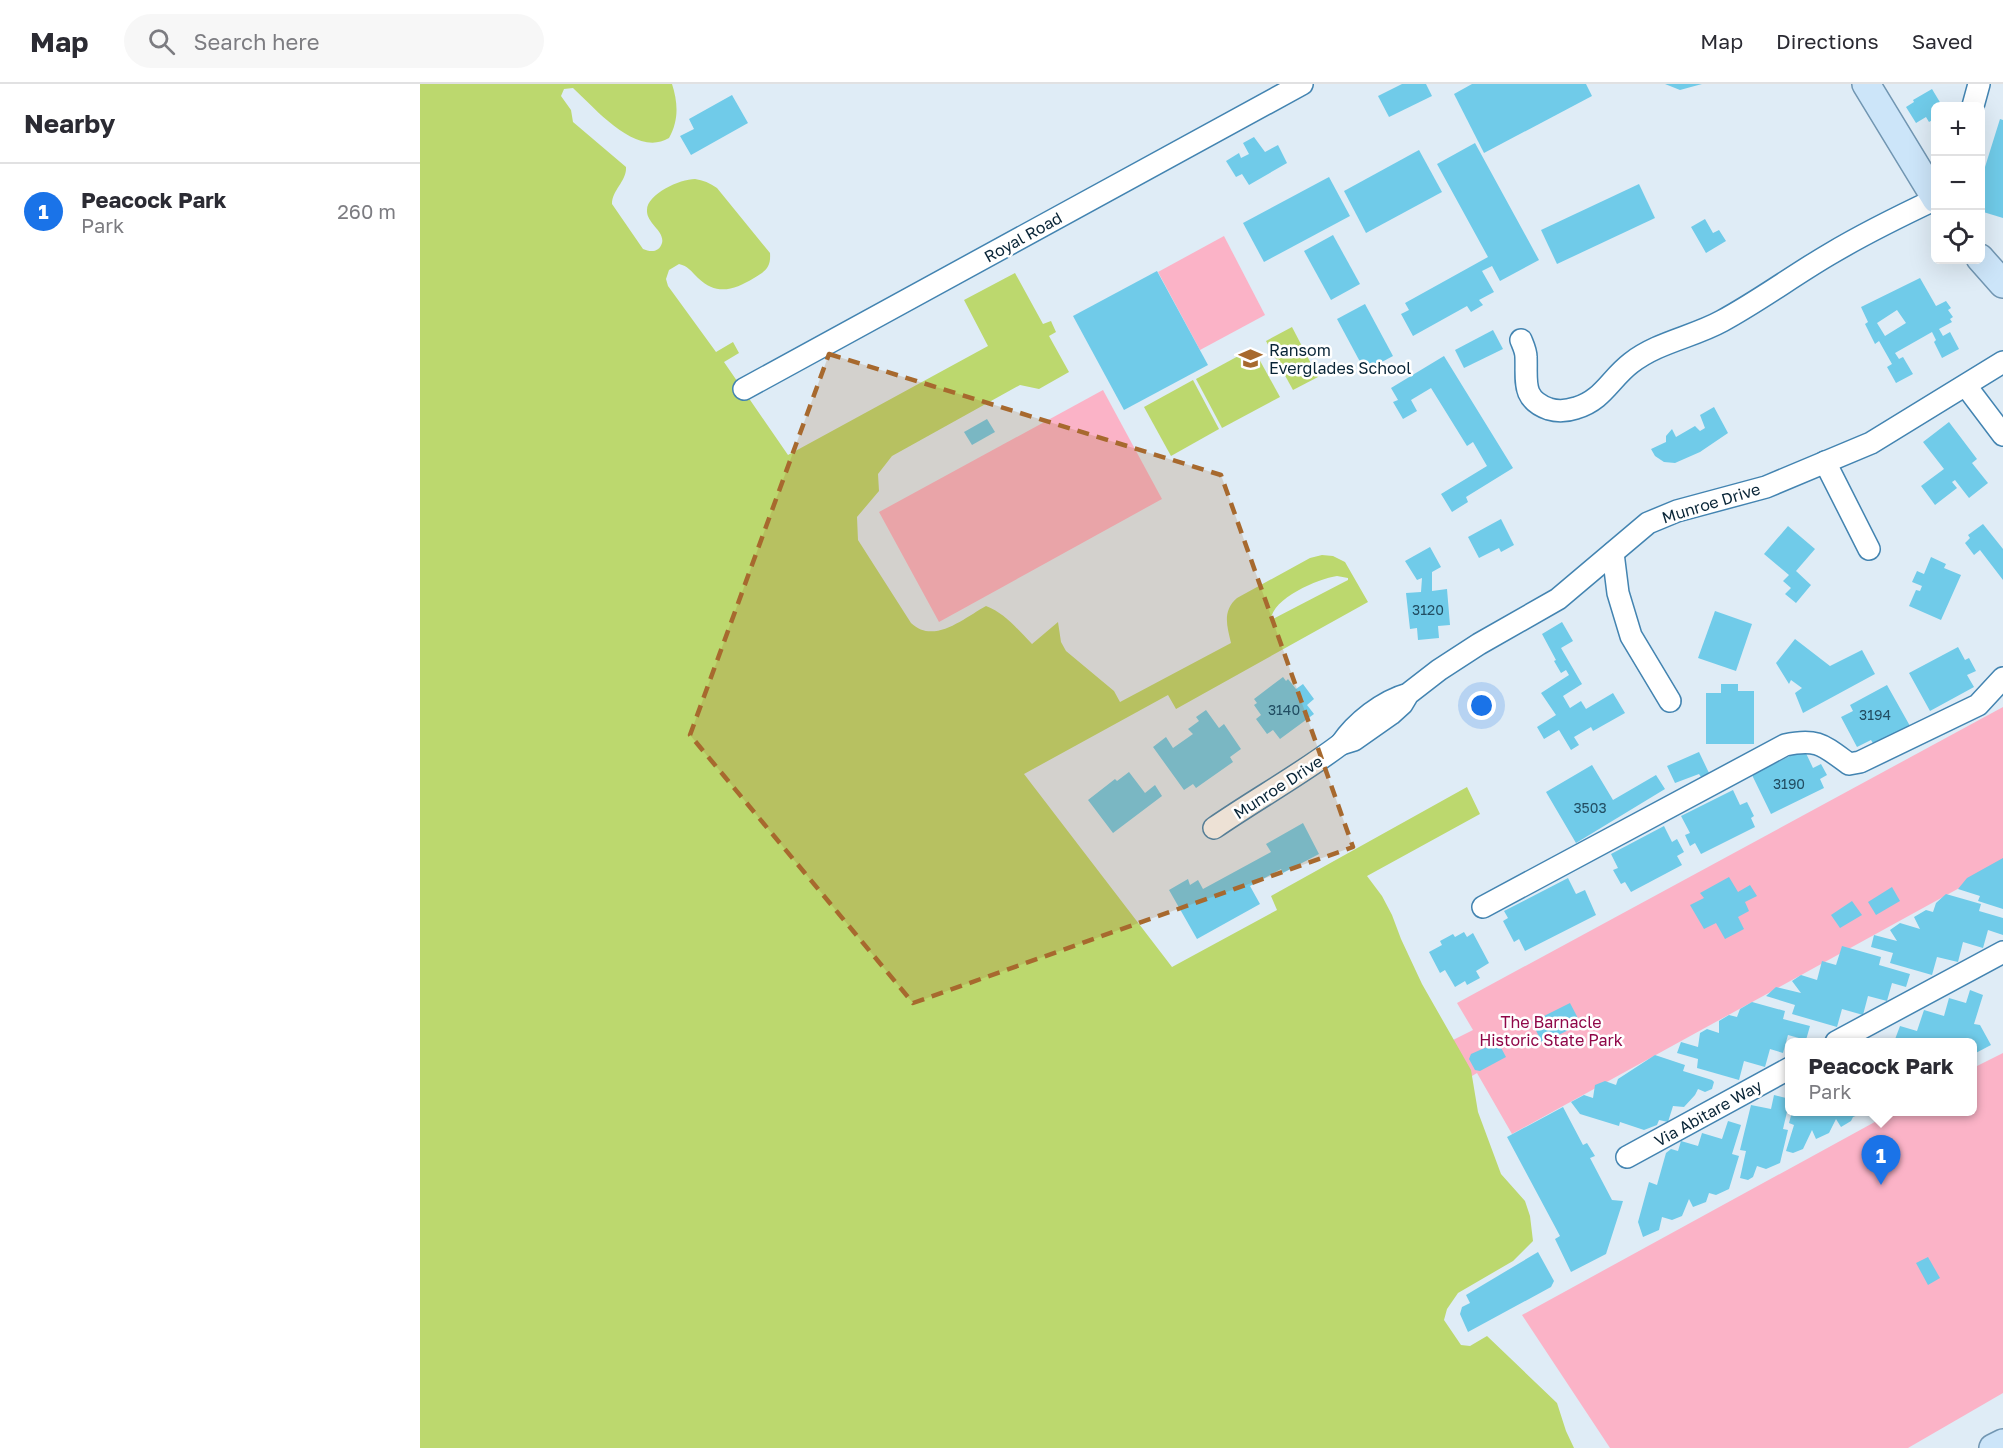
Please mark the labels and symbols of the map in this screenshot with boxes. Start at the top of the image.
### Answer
street label: Royal Road [981,207,1065,267]
place label: Ransom Everglades School [1269,340,1411,378]
school or university icon: Ransom Everglades School [1238,346,1264,372]
street label: Munroe Drive [1659,479,1763,527]
house number: 3120 [1412,601,1444,618]
your location [1467,691,1496,720]
house number: 3140 [1268,701,1300,718]
house number: 3194 [1859,706,1891,723]
street label: Munroe Drive [1230,751,1326,823]
house number: 3190 [1773,775,1805,792]
house number: 3503 [1573,799,1607,816]
park label: The Barnacle Historic State Park [1479,1012,1623,1050]
street label: Via Abitare Way [1651,1075,1765,1151]
pin: 1 [1862,1136,1900,1185]

